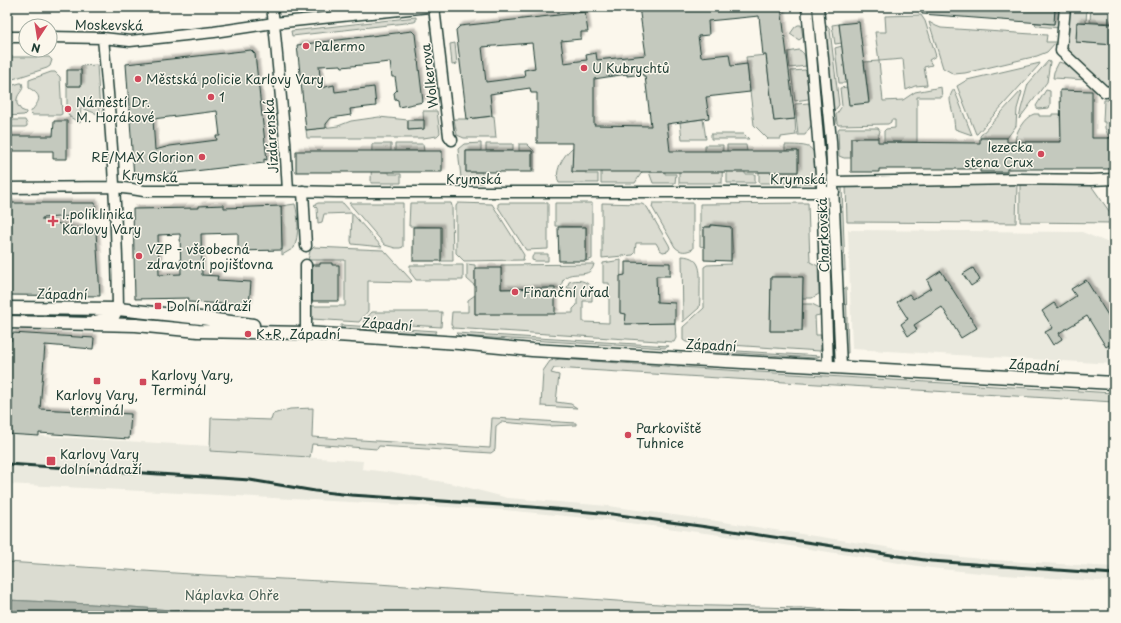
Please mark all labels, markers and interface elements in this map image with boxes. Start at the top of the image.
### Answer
street label: Moskevská [75,14,144,35]
north arrow [18,18,58,58]
place label: Palermo [314,36,365,55]
text: N [30,39,42,57]
marker: Palermo [301,41,311,51]
street label: Wolkerova [415,43,442,110]
place label: U Kubrychtů [592,58,670,77]
marker: U Kubrychtů [579,63,589,73]
place label: Městská policie Karlovy Vary [146,69,324,88]
marker: Městská policie Karlovy Vary [133,74,143,84]
place label: 1 [219,87,225,106]
place label: Náměstí Dr. M. Horákové [76,92,155,126]
marker: 1 [206,92,216,102]
street label: Jízdárenská [258,97,283,174]
marker: Náměstí Dr. M. Horákové [63,104,73,114]
place label: lezecka stena Crux [964,137,1034,171]
place label: RE/MAX Glorion [91,147,194,166]
marker: lezecka stena Crux [1036,149,1046,159]
marker: RE/MAX Glorion [197,152,207,162]
street label: Krymská [122,165,179,186]
street label: Krymská [446,169,503,188]
street label: Krymská [770,169,827,188]
street label: Charkovská [812,196,833,273]
place label: I.poliklinika Karlovy Vary [62,204,141,238]
marker: I.poliklinika Karlovy Vary [47,215,59,227]
place label: VZP - všeobecná zdravotní pojišťovna [147,239,274,273]
marker: VZP - všeobecná zdravotní pojišťovna [134,251,144,261]
place label: Finanční úřad [523,282,609,301]
street label: Západní [36,284,88,303]
marker: Finanční úřad [510,287,520,297]
place label: Dolní nádraží [166,296,252,315]
marker: Dolní nádraží [153,301,163,311]
street label: Západní [361,312,413,335]
place label: K+R, Západní [256,324,340,343]
marker: K+R, Západní [243,329,253,339]
street label: Západní [685,334,737,355]
street label: Západní [1008,354,1060,375]
place label: Karlovy Vary, Terminál [151,365,234,399]
marker: Karlovy Vary, terminál [92,376,102,386]
marker: Karlovy Vary, Terminál [138,377,148,387]
place label: Karlovy Vary, terminál [56,385,138,419]
place label: Parkoviště Tuhnice [636,418,702,452]
marker: Parkoviště Tuhnice [623,430,633,440]
place label: Karlovy Vary dolní nádraží [60,444,142,478]
marker: Karlovy Vary dolní nádraží [45,455,57,467]
park label: Náplavka Ohře [185,585,279,604]

